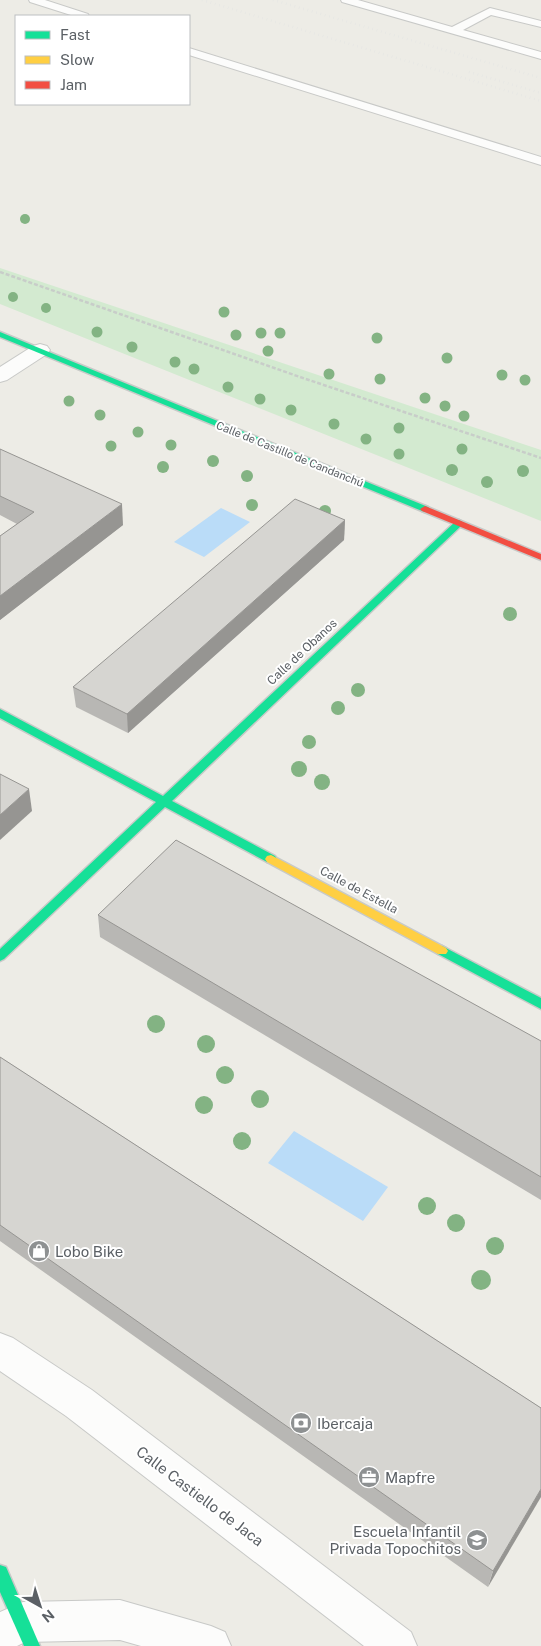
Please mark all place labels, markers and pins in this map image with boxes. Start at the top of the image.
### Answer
shop icon: Lobo Bike [27,1239,51,1263]
place label: Lobo Bike [55,1243,123,1260]
bank icon: Ibercaja [289,1411,313,1435]
place label: Ibercaja [317,1415,373,1432]
office icon: Mapfre [357,1465,381,1489]
place label: Mapfre [385,1469,435,1486]
place label: Escuela Infantil Privada Topochitos [329,1523,461,1557]
school or university icon: Escuela Infantil Privada Topochitos [465,1528,489,1552]

